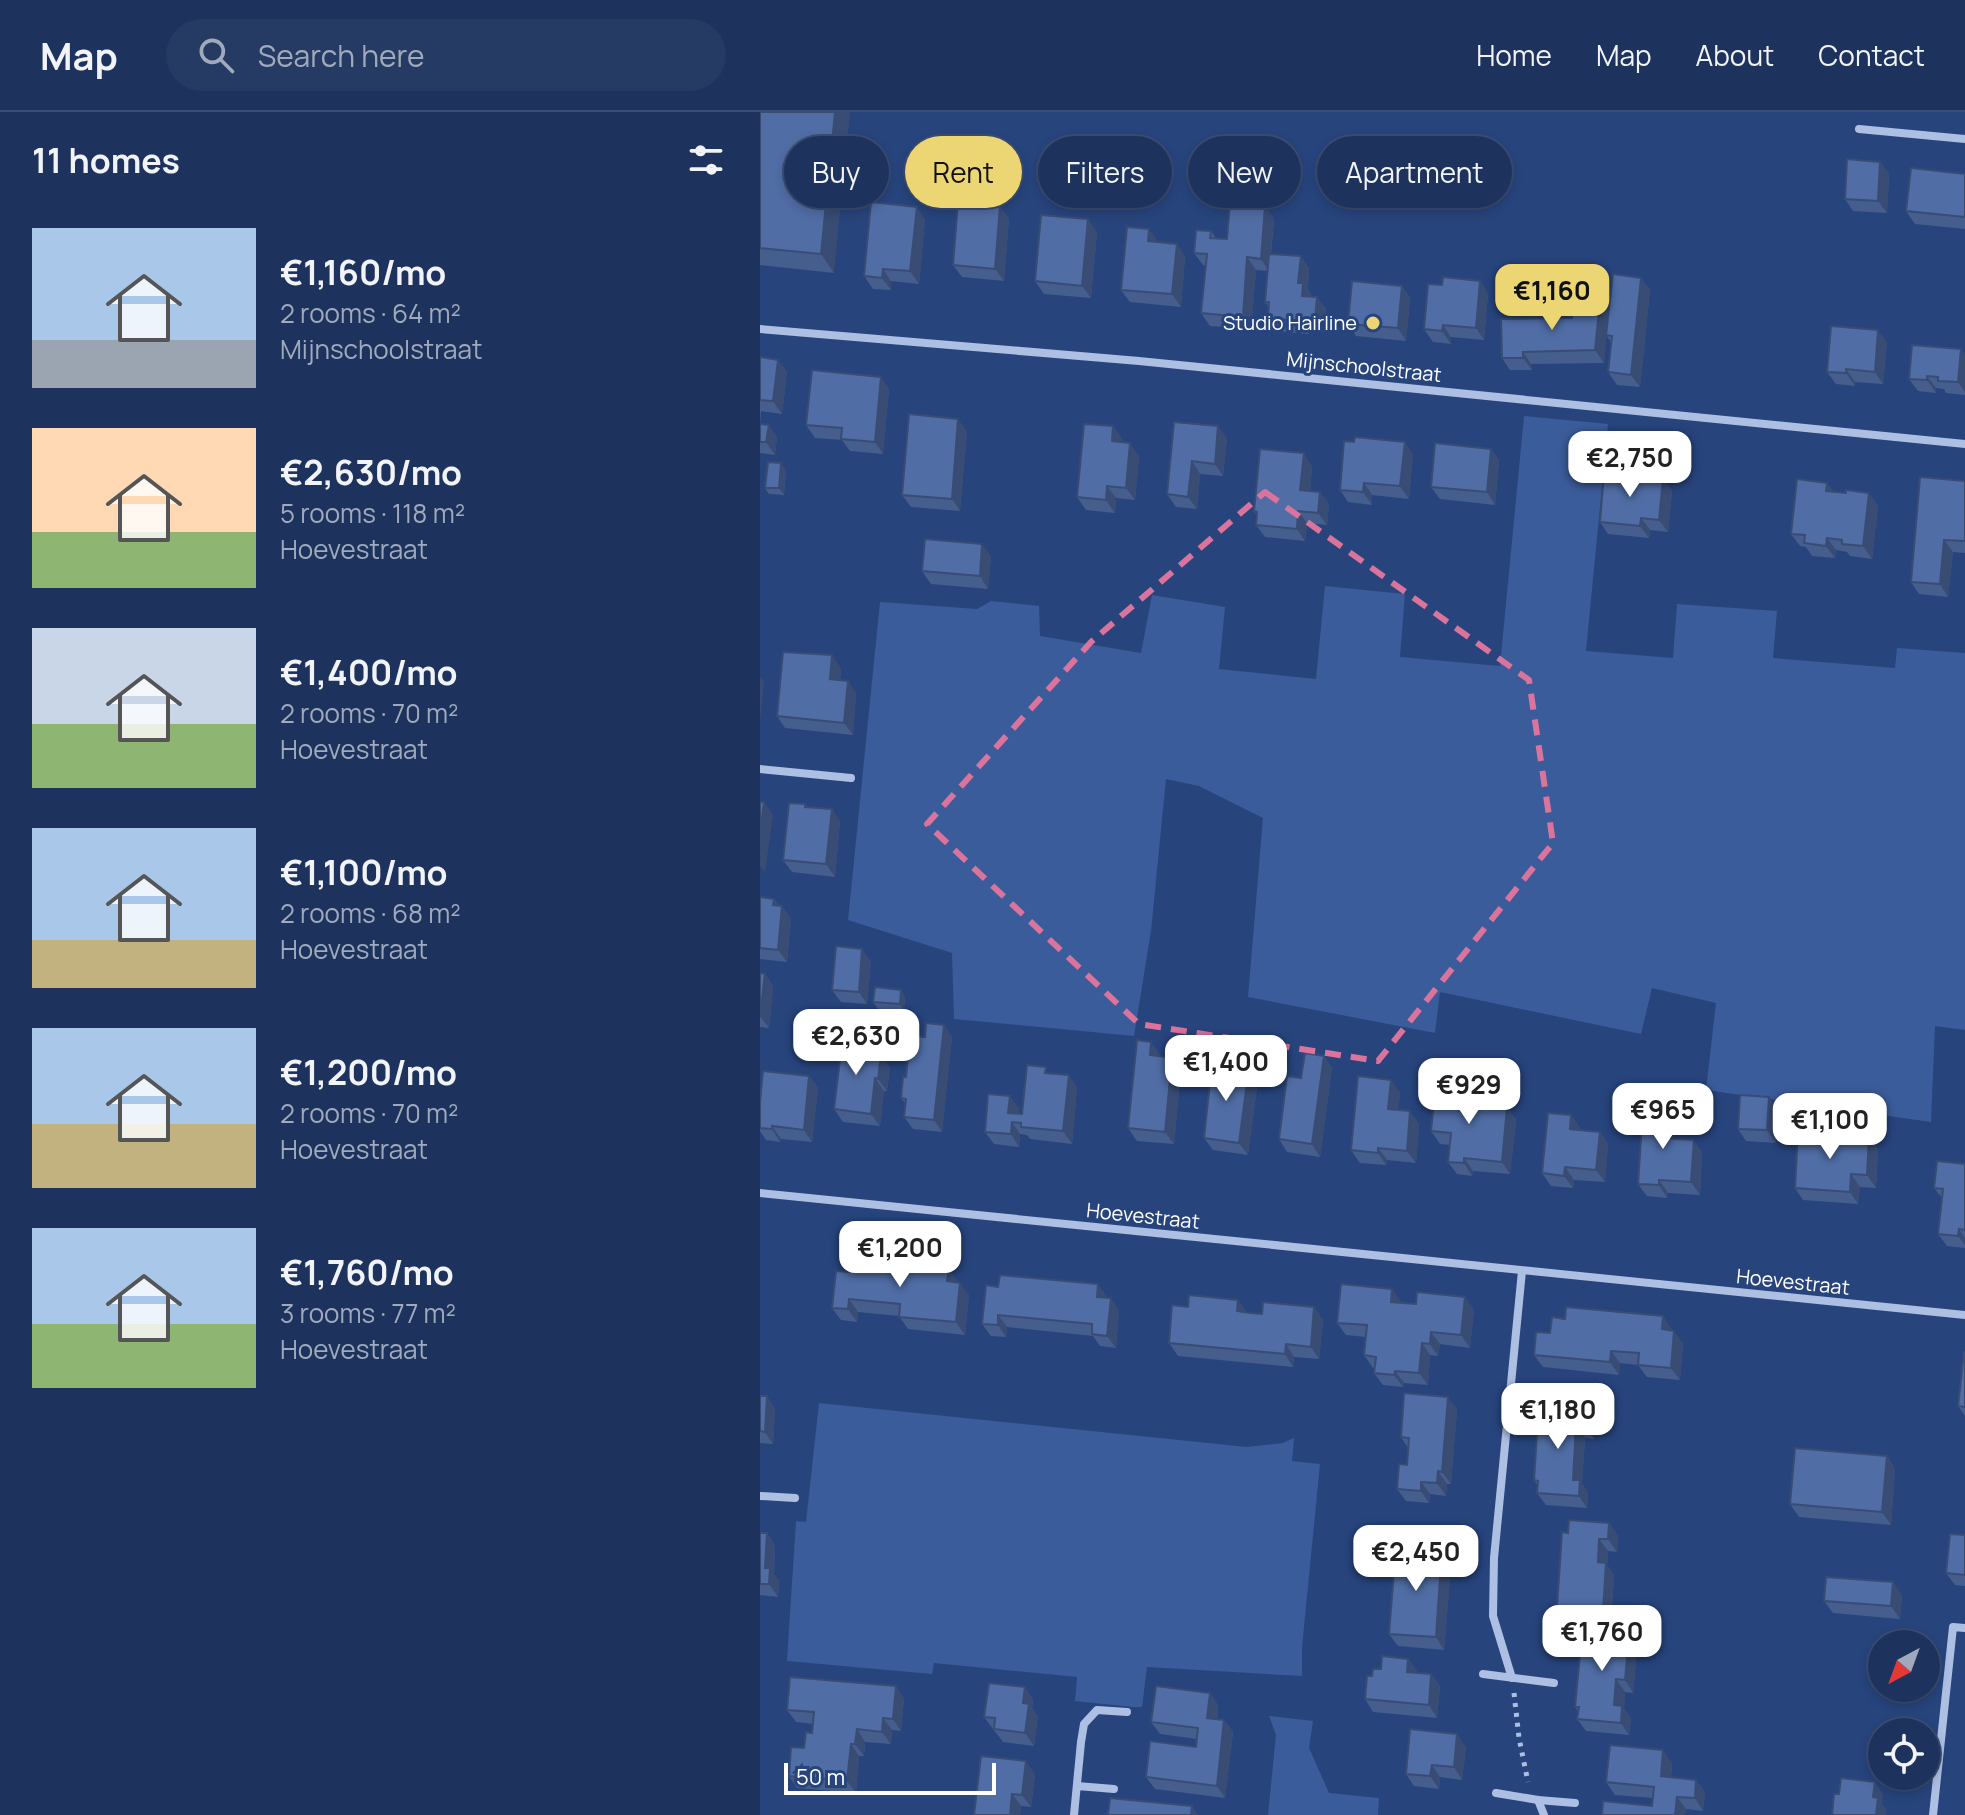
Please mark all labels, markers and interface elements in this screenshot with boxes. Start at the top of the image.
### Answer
search box [166,19,726,91]
text: Map [40,29,118,81]
icon: search [194,33,238,77]
text: Search here [258,35,425,76]
text: Home [1476,36,1552,74]
text: Map [1596,36,1652,74]
text: About [1696,36,1774,74]
text: Contact [1818,36,1925,74]
chip: Buy [784,136,889,208]
chip: Rent [905,136,1022,208]
chip: Filters [1038,136,1172,208]
chip: New [1188,136,1301,208]
chip: Apartment [1317,136,1512,208]
text: 11 homes [32,137,180,183]
icon: filters [684,138,728,182]
text: €1,160/mo [280,249,446,295]
icon: home [96,260,192,356]
pin: €1,160 [1487,264,1617,332]
text: €1,160 [1513,272,1591,308]
text: 2 rooms · 64 m² [280,295,461,331]
place label: Studio Hairline [1223,309,1357,336]
marker: Studio Hairline [1364,314,1382,332]
text: Mijnschoolstraat [280,331,482,367]
street label: Mijnschoolstraat [1285,345,1443,388]
pin: €2,750 [1565,431,1695,499]
text: €2,750 [1586,439,1674,475]
text: €2,630/mo [280,449,462,495]
icon: home [96,460,192,556]
text: 5 rooms · 118 m² [280,495,465,531]
text: Hoevestraat [280,531,428,567]
text: €1,400/mo [280,649,458,695]
icon: home [96,660,192,756]
text: 2 rooms · 70 m² [280,695,458,731]
text: Hoevestraat [280,731,428,767]
text: €1,100/mo [280,849,448,895]
icon: home [96,860,192,956]
text: 2 rooms · 68 m² [280,895,461,931]
text: Hoevestraat [280,931,428,967]
pin: €2,630 [791,1009,921,1077]
text: €2,630 [811,1017,901,1053]
pin: €1,400 [1161,1035,1291,1103]
text: €1,400 [1183,1043,1269,1079]
text: €1,200/mo [280,1049,457,1095]
pin: €929 [1422,1058,1516,1126]
icon: home [96,1060,192,1156]
text: €929 [1436,1066,1502,1102]
pin: €965 [1616,1083,1710,1151]
text: €965 [1630,1091,1696,1127]
pin: €1,100 [1765,1093,1895,1161]
text: 2 rooms · 70 m² [280,1095,458,1131]
text: €1,100 [1791,1101,1869,1137]
text: Hoevestraat [280,1131,428,1167]
street label: Hoevestraat [1085,1196,1201,1235]
pin: €1,200 [835,1221,965,1289]
text: €1,200 [857,1229,943,1265]
text: €1,760/mo [280,1249,454,1295]
icon: home [96,1260,192,1356]
street label: Hoevestraat [1735,1262,1851,1301]
text: 3 rooms · 77 m² [280,1295,456,1331]
text: Hoevestraat [280,1331,428,1367]
pin: €1,180 [1493,1383,1623,1451]
text: €1,180 [1519,1391,1597,1427]
pin: €2,450 [1351,1525,1481,1593]
text: €2,450 [1371,1533,1461,1569]
pin: €1,760 [1537,1605,1667,1673]
text: €1,760 [1560,1613,1644,1649]
north arrow [1868,1630,1940,1702]
map controls [1868,1630,1940,1790]
button: locate [1868,1718,1940,1790]
scale bar [784,1759,996,1795]
text: 50 m [796,1762,845,1792]

